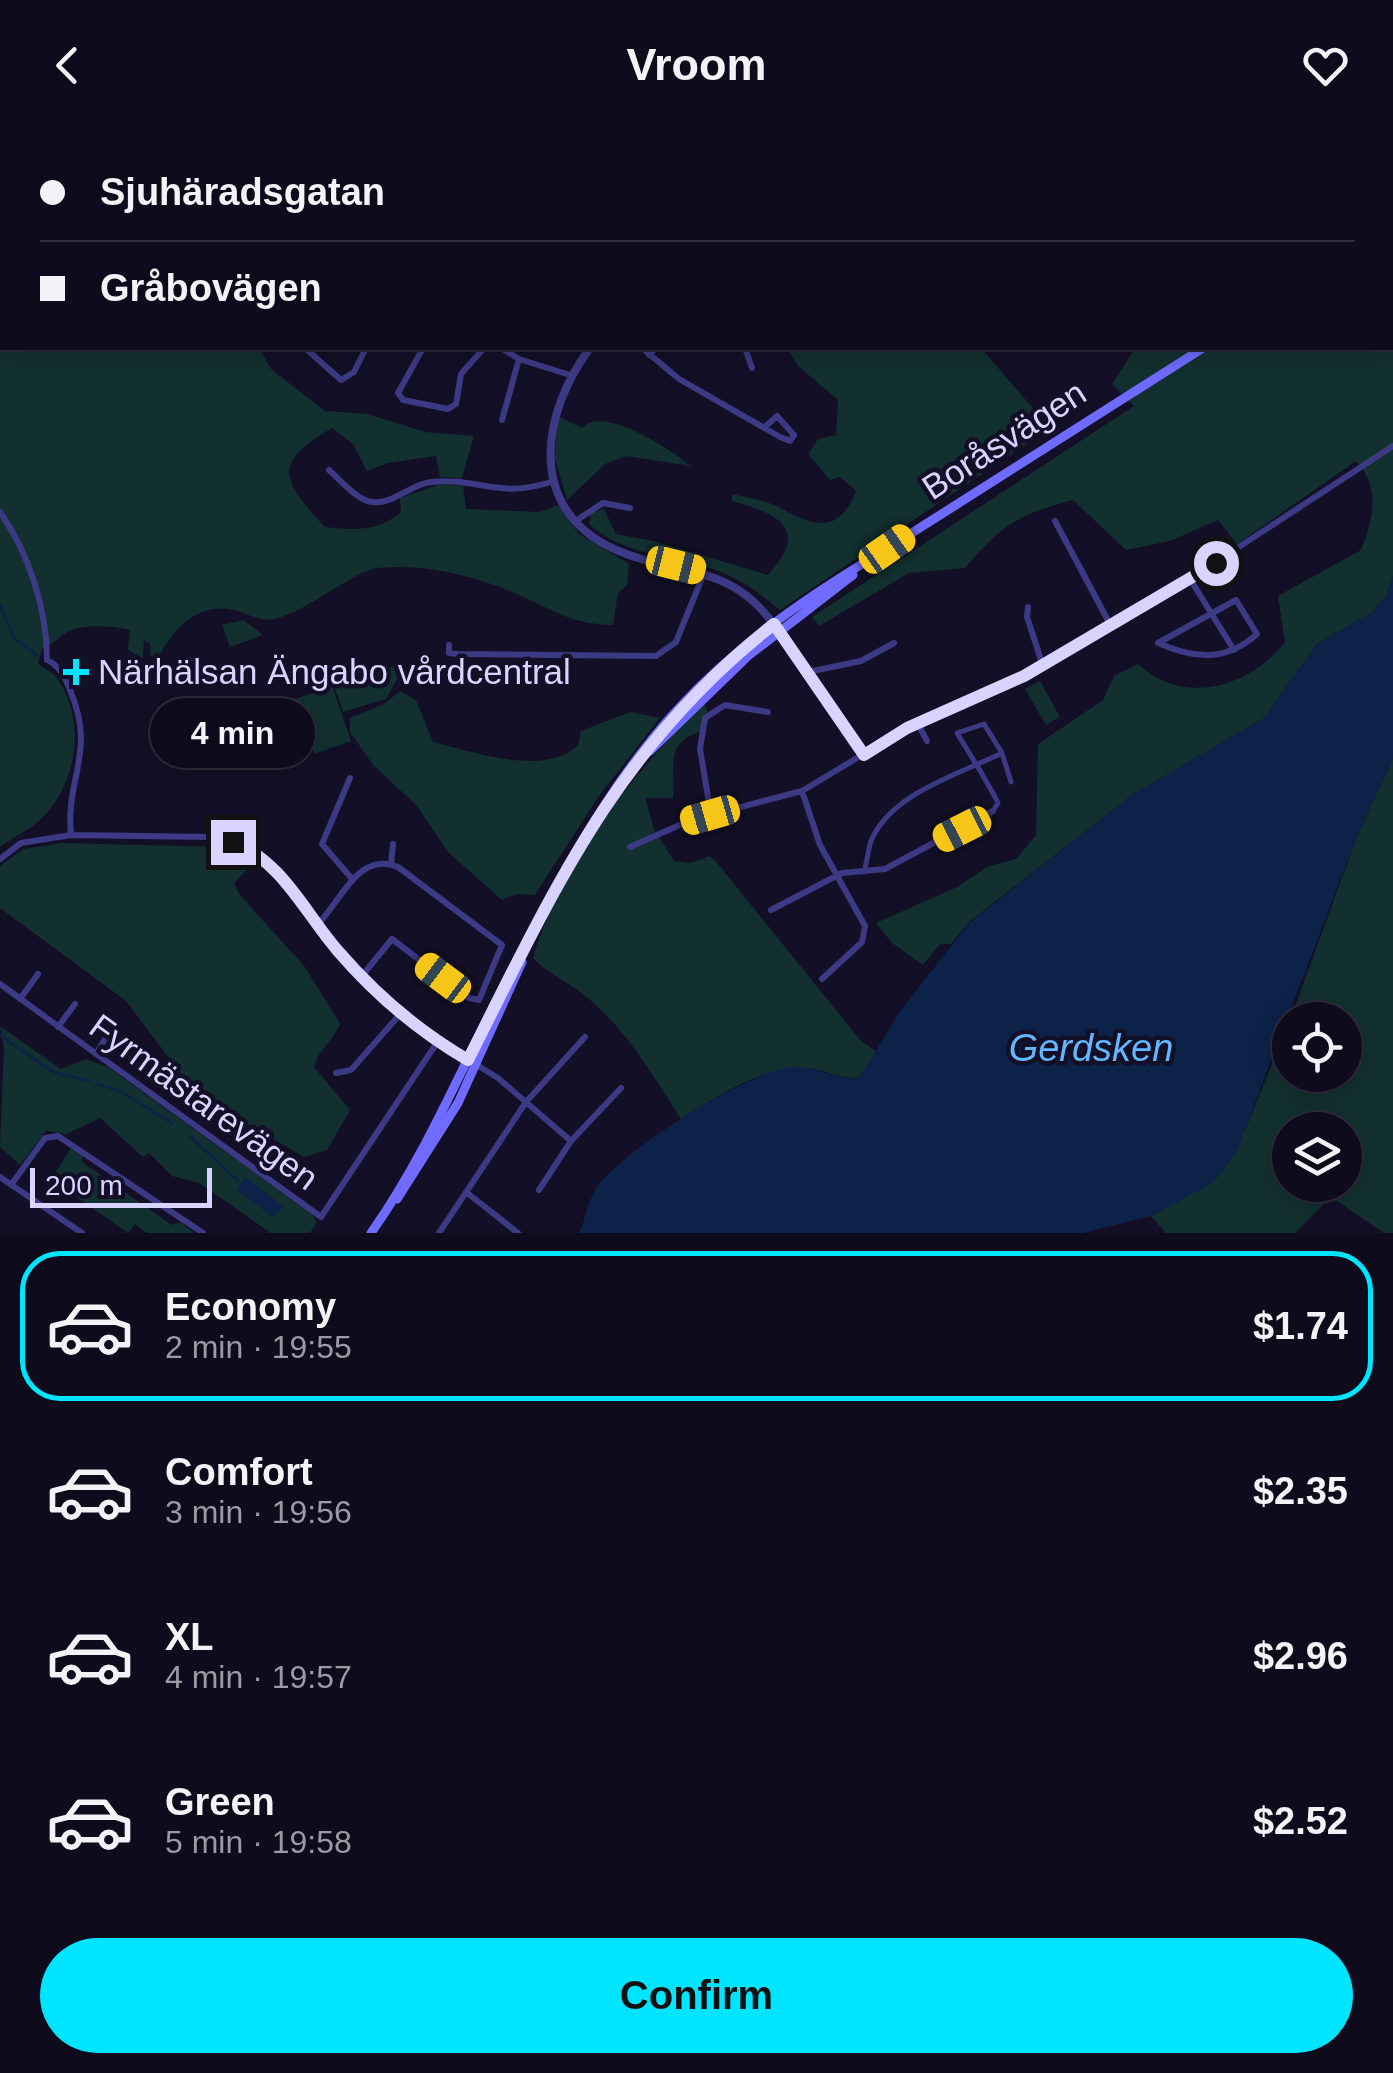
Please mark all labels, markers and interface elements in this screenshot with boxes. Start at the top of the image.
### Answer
icon: back [40,38,95,93]
icon: heart [1298,38,1353,93]
text: Vroom [626,39,767,90]
text: Sjuhäradsgatan [100,171,385,213]
text: Gråbovägen [100,267,322,309]
street label: Boråsvägen [915,372,1093,507]
car [854,520,920,578]
route start [1194,541,1239,586]
car [643,543,709,587]
place label: Närhälsan Ängabo vårdcentral [98,652,571,691]
marker: Närhälsan Ängabo vårdcentral [63,659,89,685]
callout: 4 min [150,697,316,767]
text: 4 min [191,715,274,751]
car [677,792,743,838]
car [928,802,996,856]
route end [211,820,256,865]
car [410,948,476,1008]
map controls [1272,1002,1362,1202]
button: locate [1272,1002,1362,1092]
street label: Fyrmästarevägen [83,1006,326,1197]
water label: Gerdsken [1009,1027,1173,1069]
button: layers [1272,1112,1362,1202]
scale bar [30,1163,212,1208]
text: 200 m [45,1170,123,1201]
icon: car [45,1281,135,1371]
text: Economy [165,1286,336,1328]
text: $1.74 [1253,1305,1348,1347]
text: 2 min · 19:55 [165,1329,352,1365]
icon: car [45,1446,135,1536]
text: Comfort [165,1451,313,1493]
text: $2.35 [1253,1470,1348,1512]
text: 3 min · 19:56 [165,1494,352,1530]
icon: car [45,1611,135,1701]
text: XL [165,1616,214,1658]
text: $2.96 [1253,1635,1348,1677]
text: 4 min · 19:57 [165,1659,352,1695]
icon: car [45,1776,135,1866]
text: Green [165,1781,275,1823]
text: $2.52 [1253,1800,1348,1842]
text: 5 min · 19:58 [165,1824,352,1860]
button: Confirm [40,1938,1353,2053]

